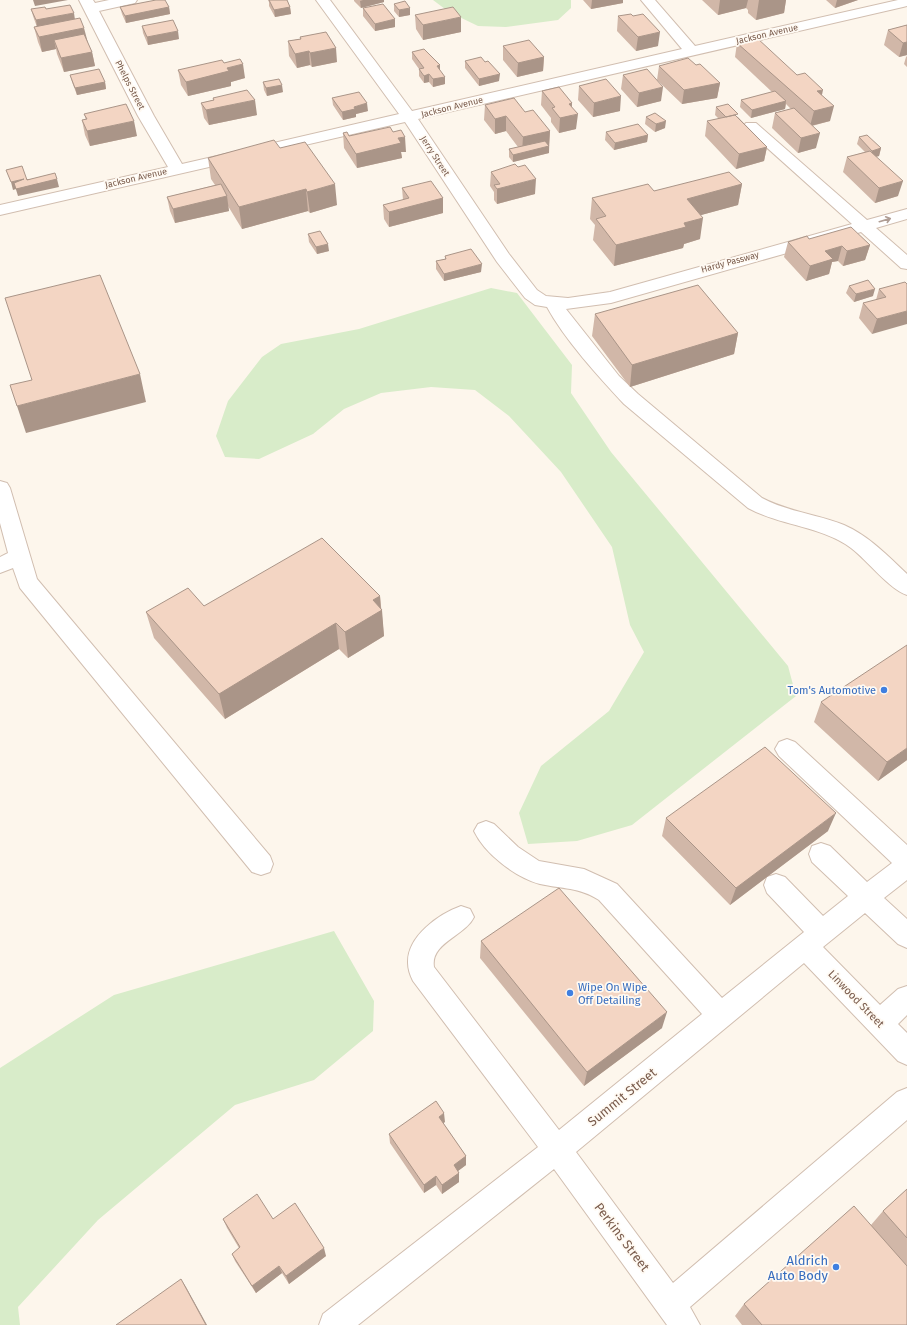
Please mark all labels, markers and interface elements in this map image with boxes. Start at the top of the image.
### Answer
street label: Jackson Avenue [735,22,799,46]
street label: Phelps Street [113,59,147,112]
street label: Jackson Avenue [420,94,484,120]
street label: Jerry Street [418,134,452,179]
street label: Jackson Avenue [104,166,168,190]
one-way arrow [878,216,891,223]
street label: Hardy Passway [700,249,761,275]
place label: Tom's Automotive [788,684,876,697]
marker: Tom's Automotive [879,685,889,695]
street label: Linwood Street [825,967,887,1031]
place label: Wipe On Wipe Off Detailing [578,981,647,1007]
marker: Wipe On Wipe Off Detailing [565,988,575,998]
street label: Summit Street [585,1065,660,1129]
street label: Perkins Street [591,1200,653,1274]
place label: Aldrich Auto Body [768,1253,829,1283]
marker: Aldrich Auto Body [831,1262,841,1272]

